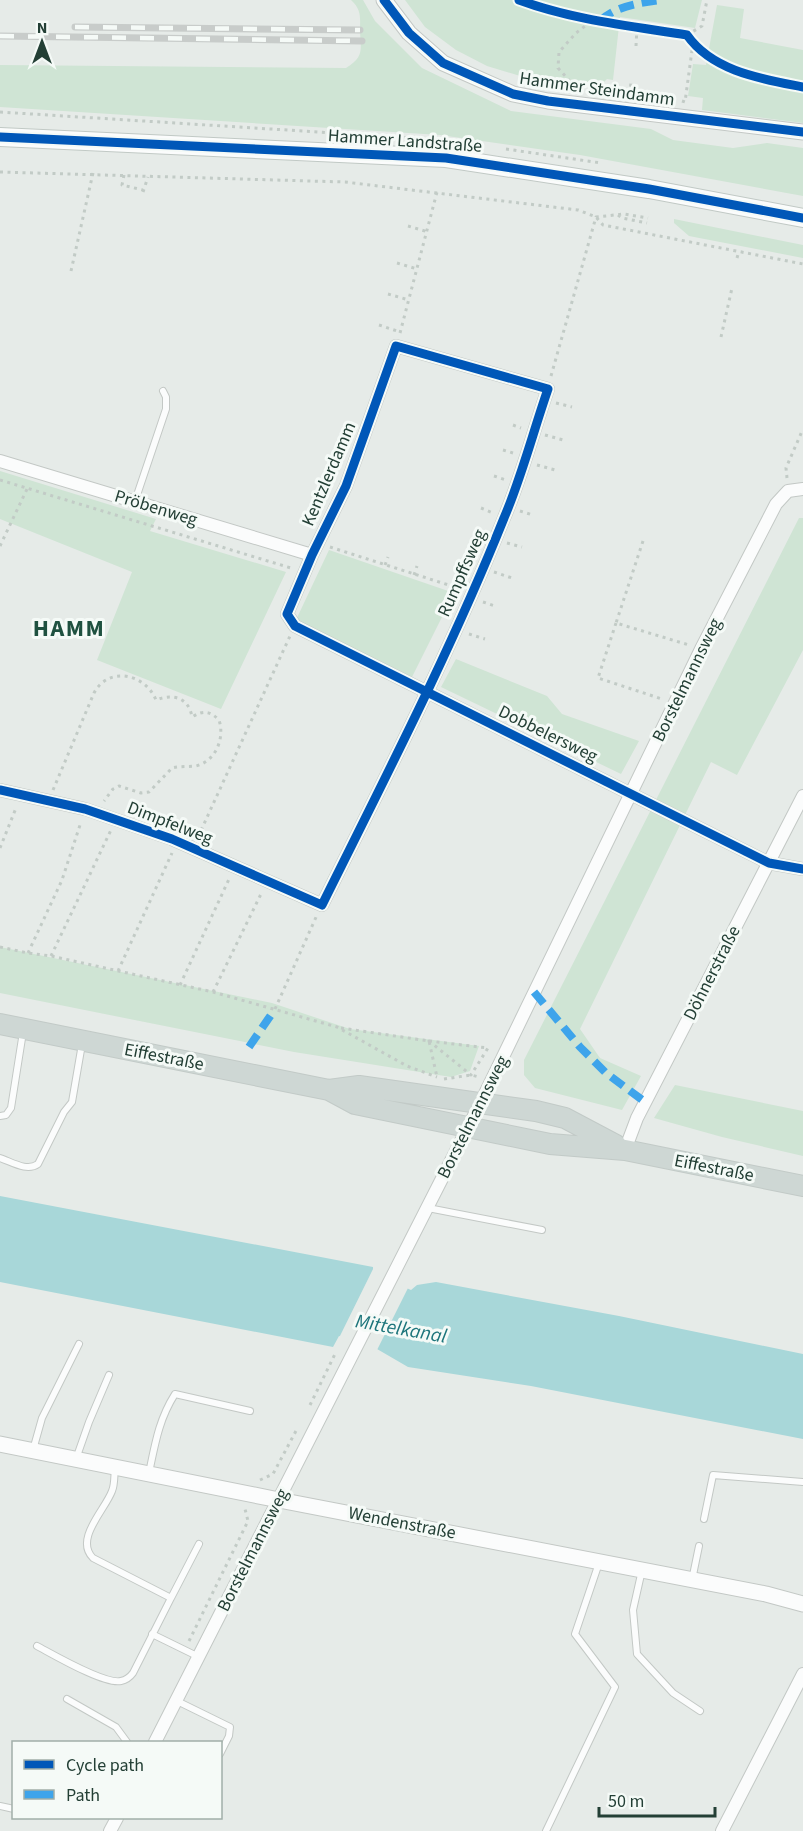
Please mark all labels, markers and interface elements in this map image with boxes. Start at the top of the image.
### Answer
north arrow [12,12,72,72]
text: N [37,17,47,39]
street label: Hammer Steindamm [518,66,676,112]
street label: Hammer Landstraße [327,123,483,159]
street label: Kentzlerdamm [296,418,362,530]
street label: Pröbenweg [111,484,201,532]
street label: Rumpffsweg [432,525,492,621]
district label: HAMM [33,611,105,646]
street label: Borstelmannsweg [646,614,728,746]
street label: Dobbelersweg [494,699,602,769]
street label: Dimpfelweg [124,795,216,851]
street label: Döhnerstraße [677,921,747,1025]
street label: Eiffestraße [122,1037,206,1077]
street label: Borstelmannsweg [431,1051,515,1183]
street label: Eiffestraße [672,1148,756,1188]
water label: Mittelkanal [353,1307,449,1351]
street label: Borstelmannsweg [211,1484,295,1616]
street label: Wendenstraße [346,1500,458,1546]
legend [12,1741,222,1819]
text: Cycle path [66,1753,144,1778]
scale bar [599,1780,714,1818]
text: Path [66,1783,100,1808]
text: 50 m [608,1789,644,1814]

